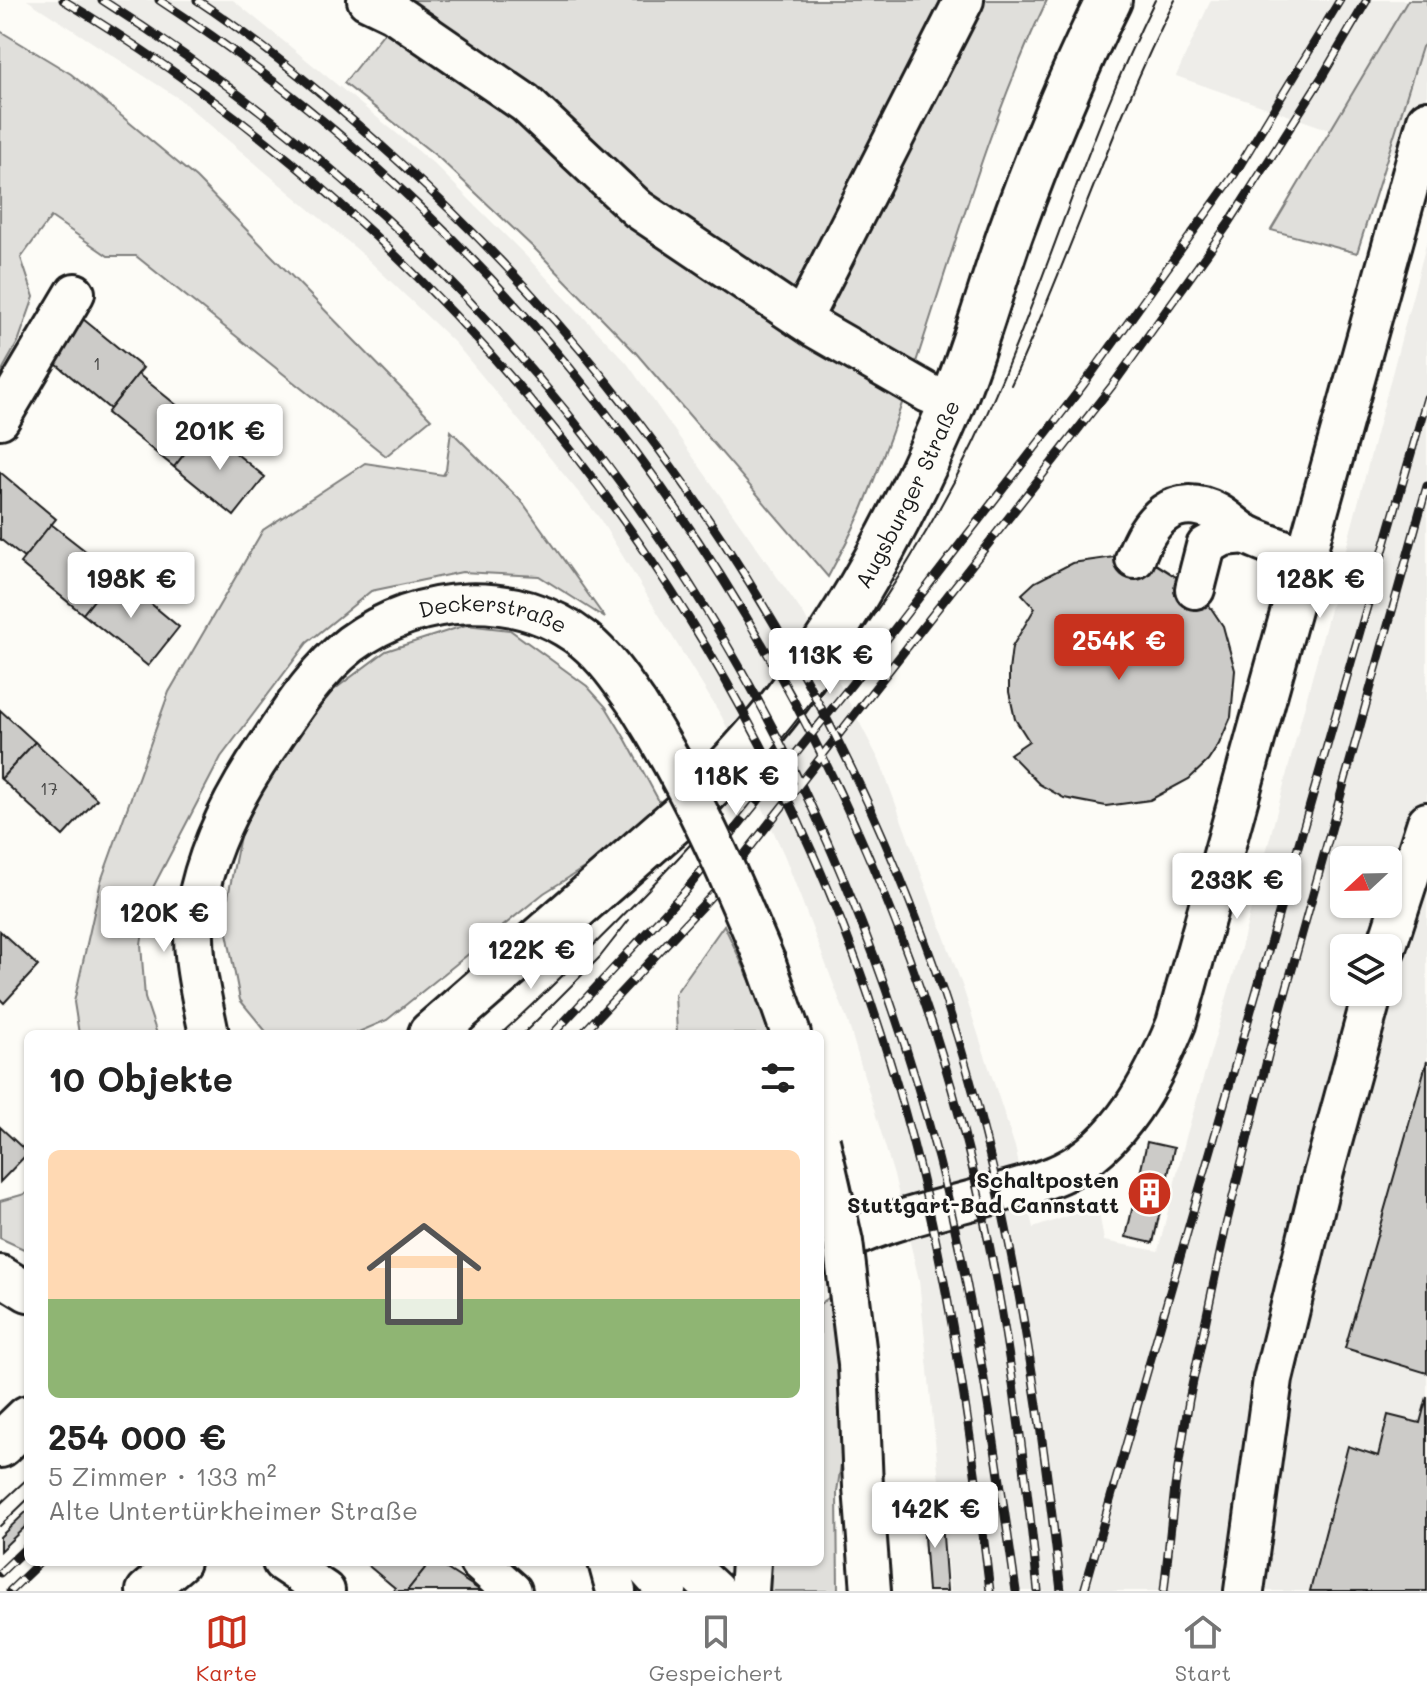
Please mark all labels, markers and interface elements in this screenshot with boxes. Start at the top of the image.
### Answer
house number: 1 [93,351,101,375]
street label: Augsburger Straße [848,395,966,593]
pin: 201K € [155,404,285,472]
text: 201K € [175,413,265,447]
pin: 198K € [66,552,196,620]
pin: 128K € [1255,552,1385,620]
text: 198K € [86,561,176,595]
text: 128K € [1275,561,1365,595]
street label: Deckerstraße [416,588,572,640]
pin: 254K € [1054,614,1184,682]
text: 254K € [1072,623,1166,657]
pin: 113K € [765,628,895,696]
text: 113K € [787,637,873,671]
pin: 118K € [671,749,801,817]
text: 118K € [693,758,779,792]
house number: 17 [40,776,58,800]
north arrow [1330,846,1402,918]
map controls [1330,846,1402,1006]
pin: 233K € [1172,853,1302,921]
text: 233K € [1190,862,1284,896]
pin: 120K € [99,886,229,954]
text: 120K € [119,895,209,929]
pin: 122K € [466,923,596,991]
text: 122K € [487,932,575,966]
button: layers [1330,934,1402,1006]
text: 10 Objekte [48,1056,233,1101]
icon: filters [756,1056,800,1100]
place label: Schaltposten Stuttgart-Bad Cannstatt [847,1165,1119,1219]
building icon: Schaltposten Stuttgart-Bad Cannstatt [1126,1169,1174,1217]
icon: home [352,1202,496,1346]
text: 254 000 € [48,1414,226,1459]
text: 5 Zimmer · 133 m² [48,1459,276,1493]
pin: 142K € [870,1482,1000,1550]
text: 142K € [890,1491,980,1525]
text: Alte Untertürkheimer Straße [48,1493,418,1527]
tab: Karte [196,1610,257,1687]
tab: Gespeichert [649,1610,783,1687]
tab: Start [1175,1610,1231,1687]

